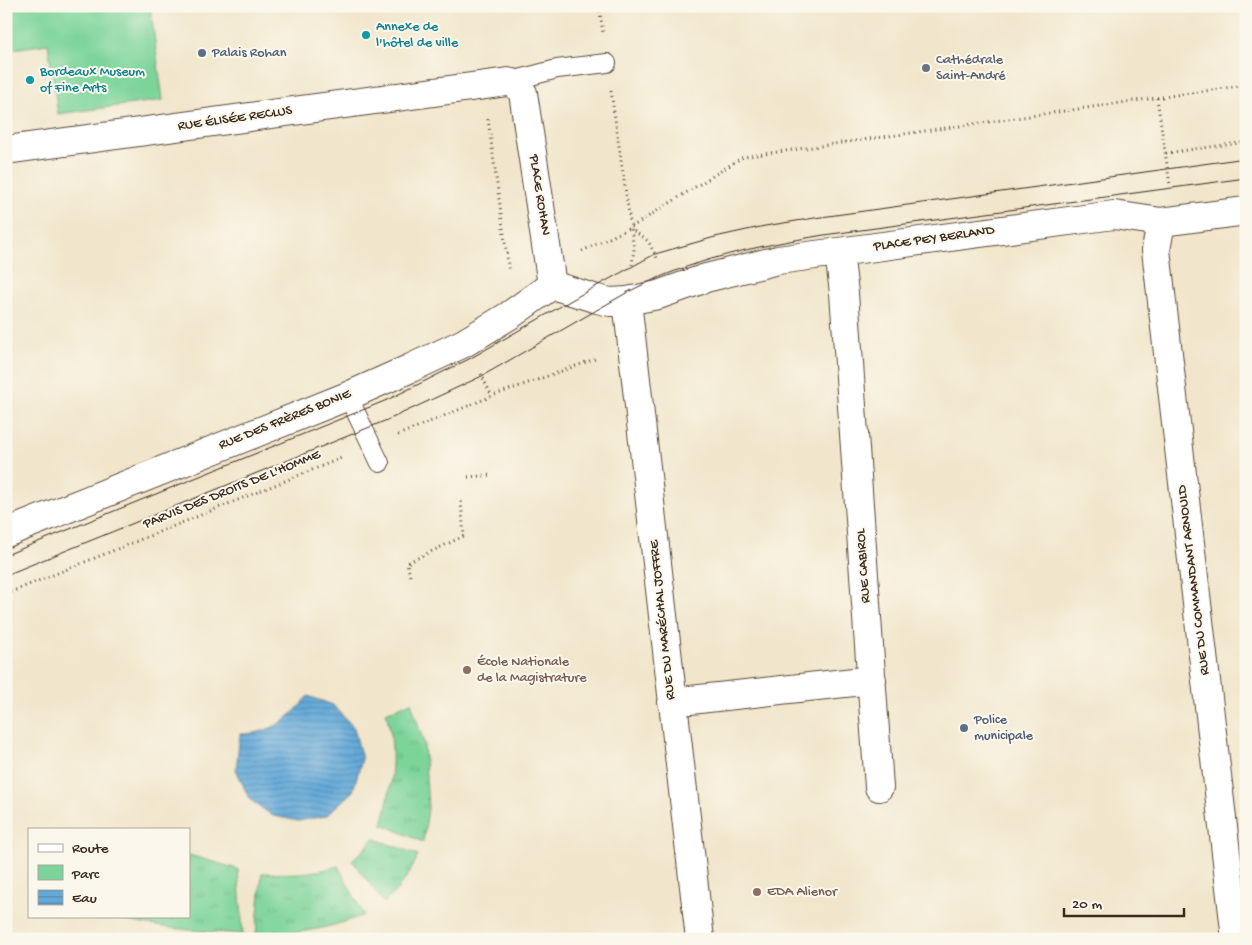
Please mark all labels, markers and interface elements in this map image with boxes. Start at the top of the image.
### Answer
place label: Annexe de l'hôtel de ville [376,19,459,52]
marker: Annexe de l'hôtel de ville [360,29,372,41]
place label: Palais Rohan [211,45,287,62]
marker: Palais Rohan [196,47,208,59]
place label: Cathédrale Saint-André [936,52,1006,85]
marker: Cathédrale Saint-André [920,62,932,74]
place label: Bordeaux Museum of Fine Arts [39,64,145,97]
marker: Bordeaux Museum of Fine Arts [24,74,36,86]
street label: RUE ÉLISÉE RECLUS [177,102,294,135]
street label: PLACE ROHAN [524,152,554,237]
street label: PLACE PEY BERLAND [871,222,996,256]
street label: RUE DES FRÈRES BONIE [216,385,355,454]
street label: PARVIS DES DROITS DE L'HOMME [140,446,324,534]
street label: RUE DU COMMANDANT ARNOULD [1174,483,1214,676]
street label: RUE CABIROL [853,527,875,604]
street label: RUE DU MARÉCHAL JOFFRE [646,538,680,701]
place label: École Nationale de la Magistrature [477,654,587,687]
marker: École Nationale de la Magistrature [461,664,473,676]
place label: Police municipale [973,712,1034,745]
marker: Police municipale [958,722,970,734]
legend [28,828,190,918]
text: Route [72,840,109,858]
text: Parc [71,866,100,884]
place label: EDA Alienor [767,884,838,901]
scale bar [1064,885,1184,917]
marker: EDA Alienor [751,886,763,898]
text: Eau [72,890,97,908]
text: 20 m [1072,896,1102,914]

